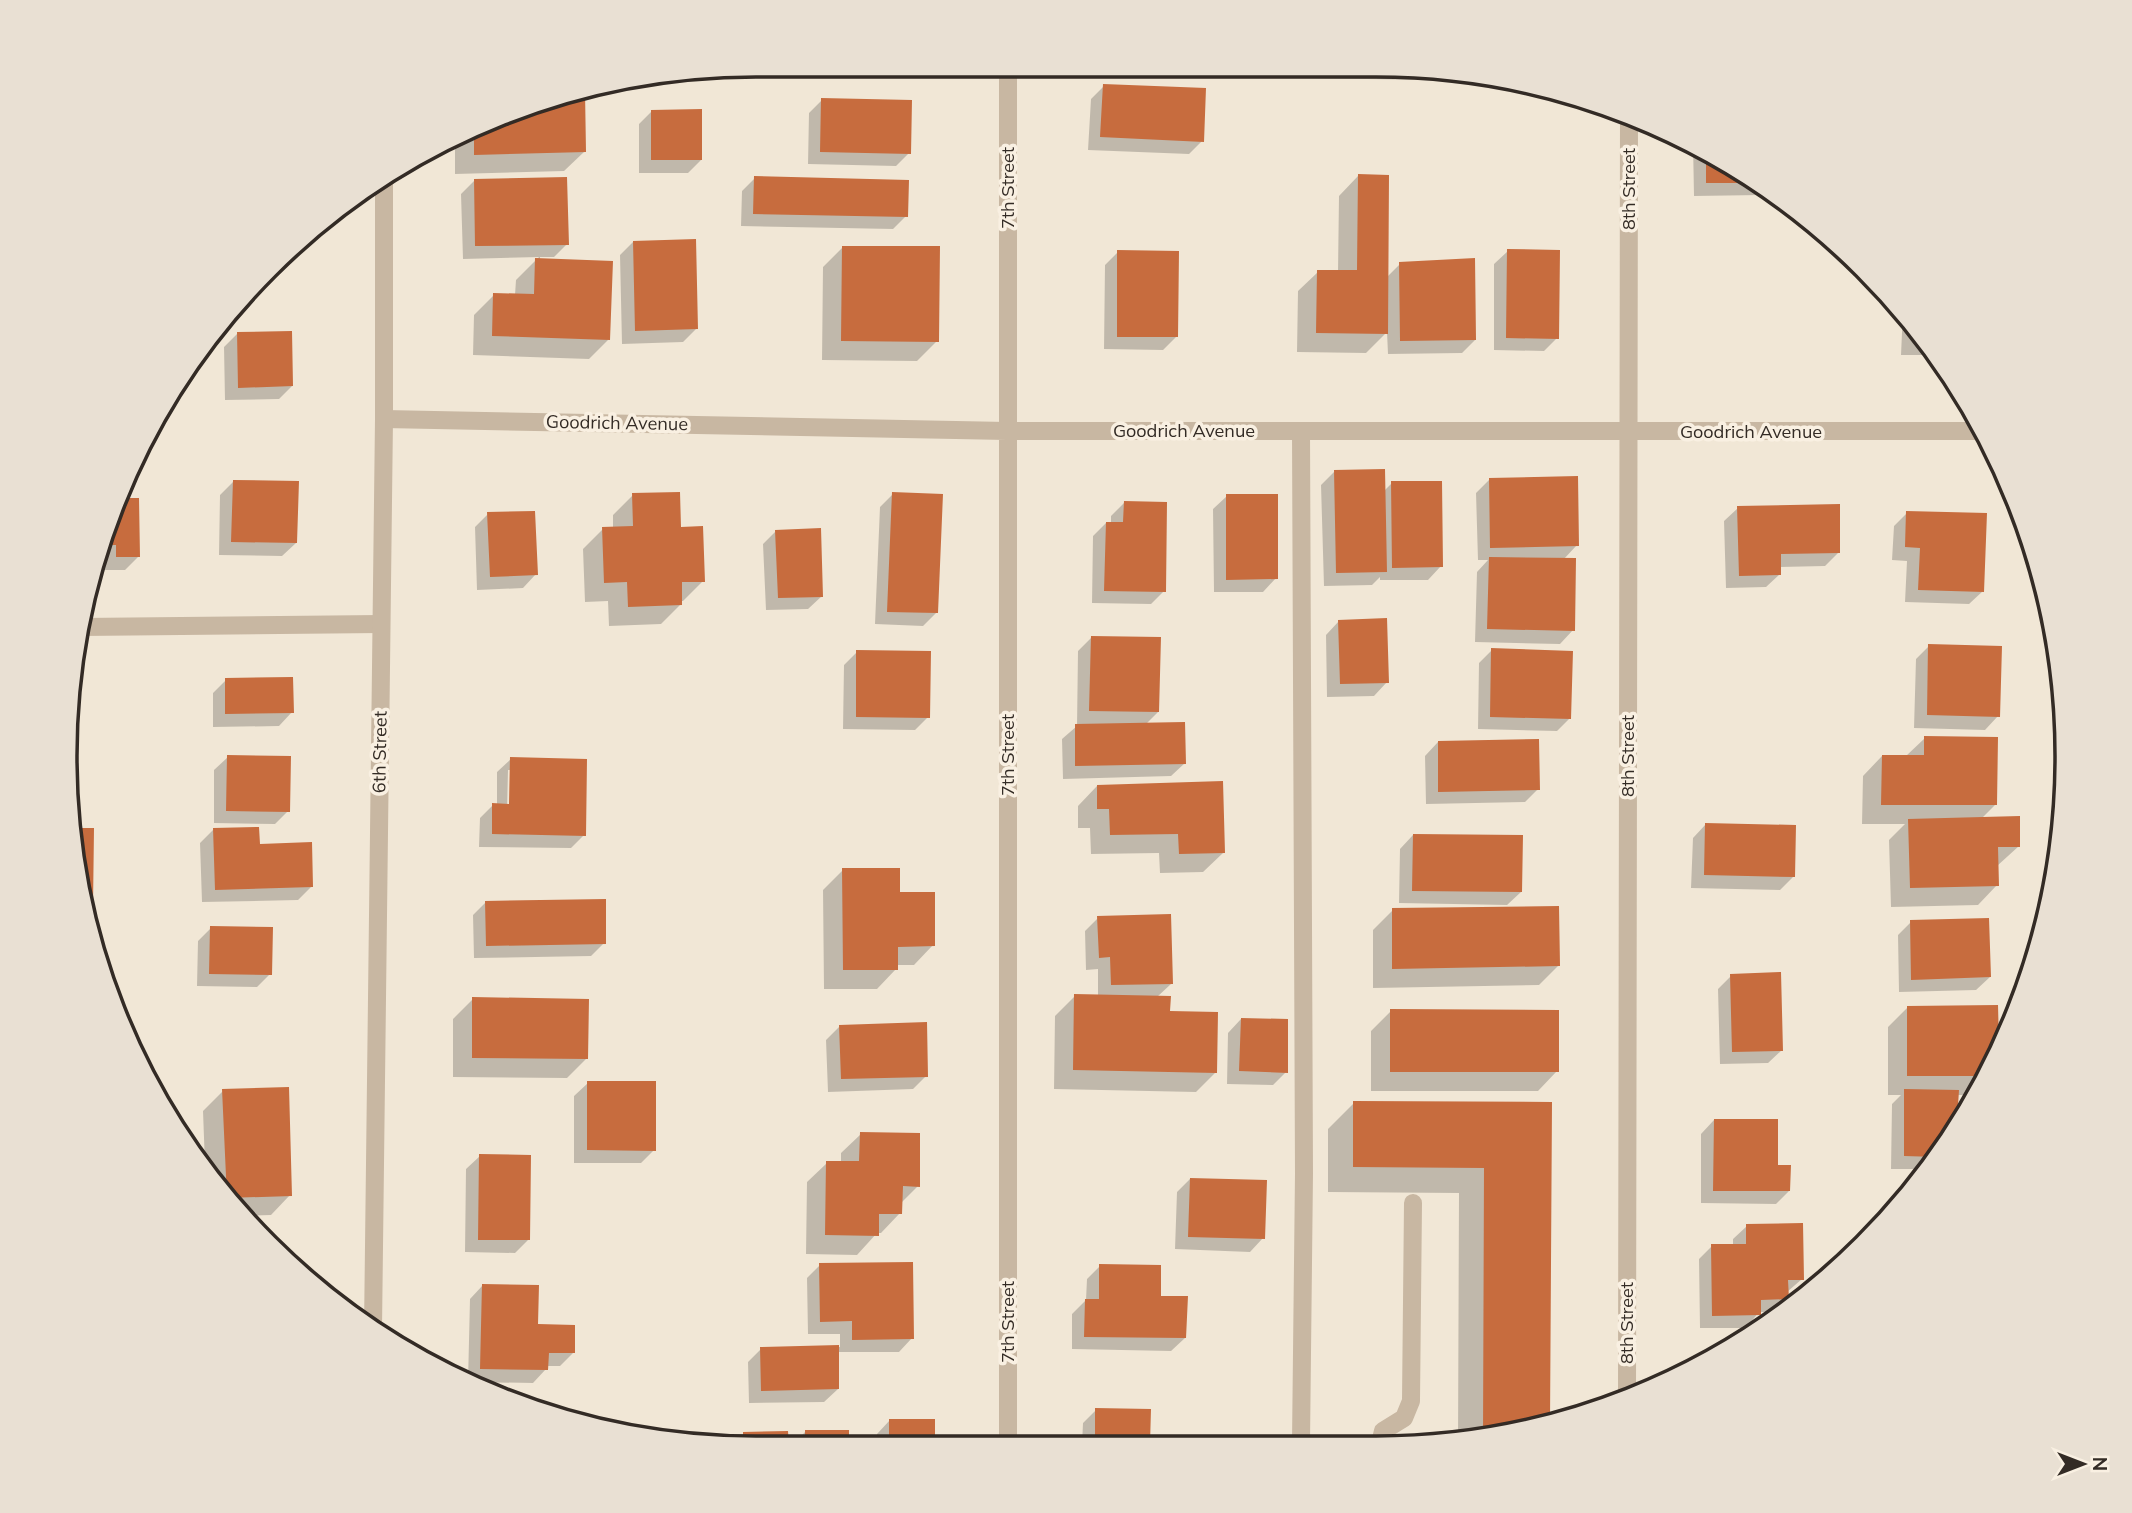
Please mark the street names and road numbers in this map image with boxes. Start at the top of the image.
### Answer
street label: 7th Street [996,147,1019,229]
street label: 8th Street [1617,148,1640,230]
street label: Goodrich Avenue [546,410,688,435]
street label: Goodrich Avenue [1113,419,1255,442]
street label: Goodrich Avenue [1680,420,1822,443]
street label: 6th Street [367,711,392,793]
street label: 7th Street [996,714,1019,796]
street label: 8th Street [1616,715,1639,797]
street label: 7th Street [996,1281,1019,1363]
street label: 8th Street [1615,1282,1638,1364]

